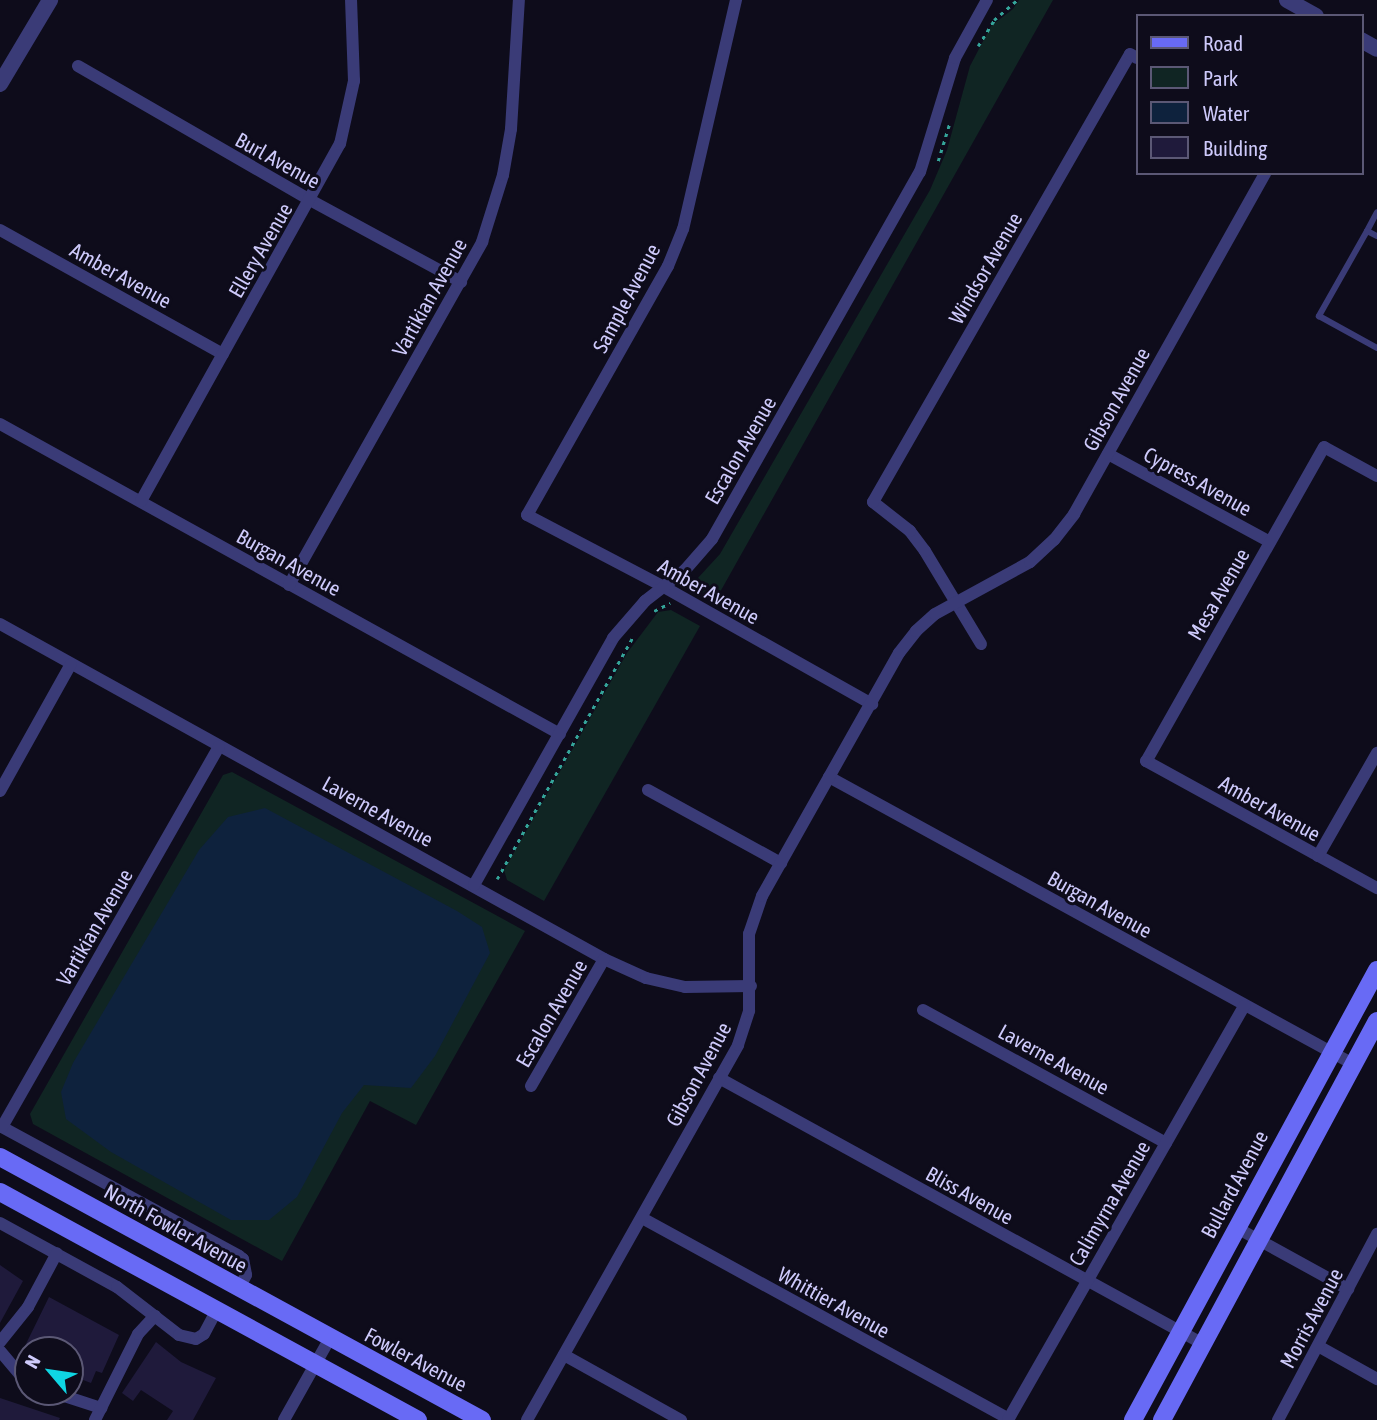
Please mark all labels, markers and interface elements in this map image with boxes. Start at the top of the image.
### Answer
legend [1136,14,1363,175]
text: Road [1203,31,1243,55]
text: Park [1203,66,1238,90]
text: Water [1203,101,1249,125]
street label: Burl Avenue [231,126,325,194]
text: Building [1203,136,1267,160]
street label: Ellery Avenue [223,198,297,302]
street label: Windsor Avenue [943,208,1027,328]
street label: Vartikian Avenue [386,234,472,360]
street label: Amber Avenue [66,237,176,313]
street label: Sample Avenue [587,239,665,357]
street label: Gibson Avenue [1077,343,1155,455]
street label: Escalon Avenue [699,392,781,508]
street label: Cypress Avenue [1140,441,1256,521]
street label: Burgan Avenue [233,523,345,601]
street label: Mesa Avenue [1182,544,1254,644]
street label: Amber Avenue [654,553,764,629]
street label: Laverne Avenue [318,770,438,852]
street label: Amber Avenue [1215,770,1325,846]
street label: Vartikian Avenue [50,864,138,990]
street label: Burgan Avenue [1044,865,1156,943]
street label: Escalon Avenue [510,955,592,1071]
street label: Gibson Avenue [660,1018,736,1130]
street label: Laverne Avenue [994,1018,1114,1100]
street label: Bullard Avenue [1195,1126,1273,1242]
street label: Calimyrna Avenue [1063,1136,1155,1270]
street label: Bliss Avenue [922,1161,1018,1229]
street label: North Fowler Avenue [100,1178,252,1278]
street label: Whittier Avenue [774,1261,894,1343]
street label: Morris Avenue [1274,1264,1348,1372]
street label: Fowler Avenue [360,1322,472,1396]
north arrow [14,1336,84,1406]
text: N [20,1352,45,1372]

